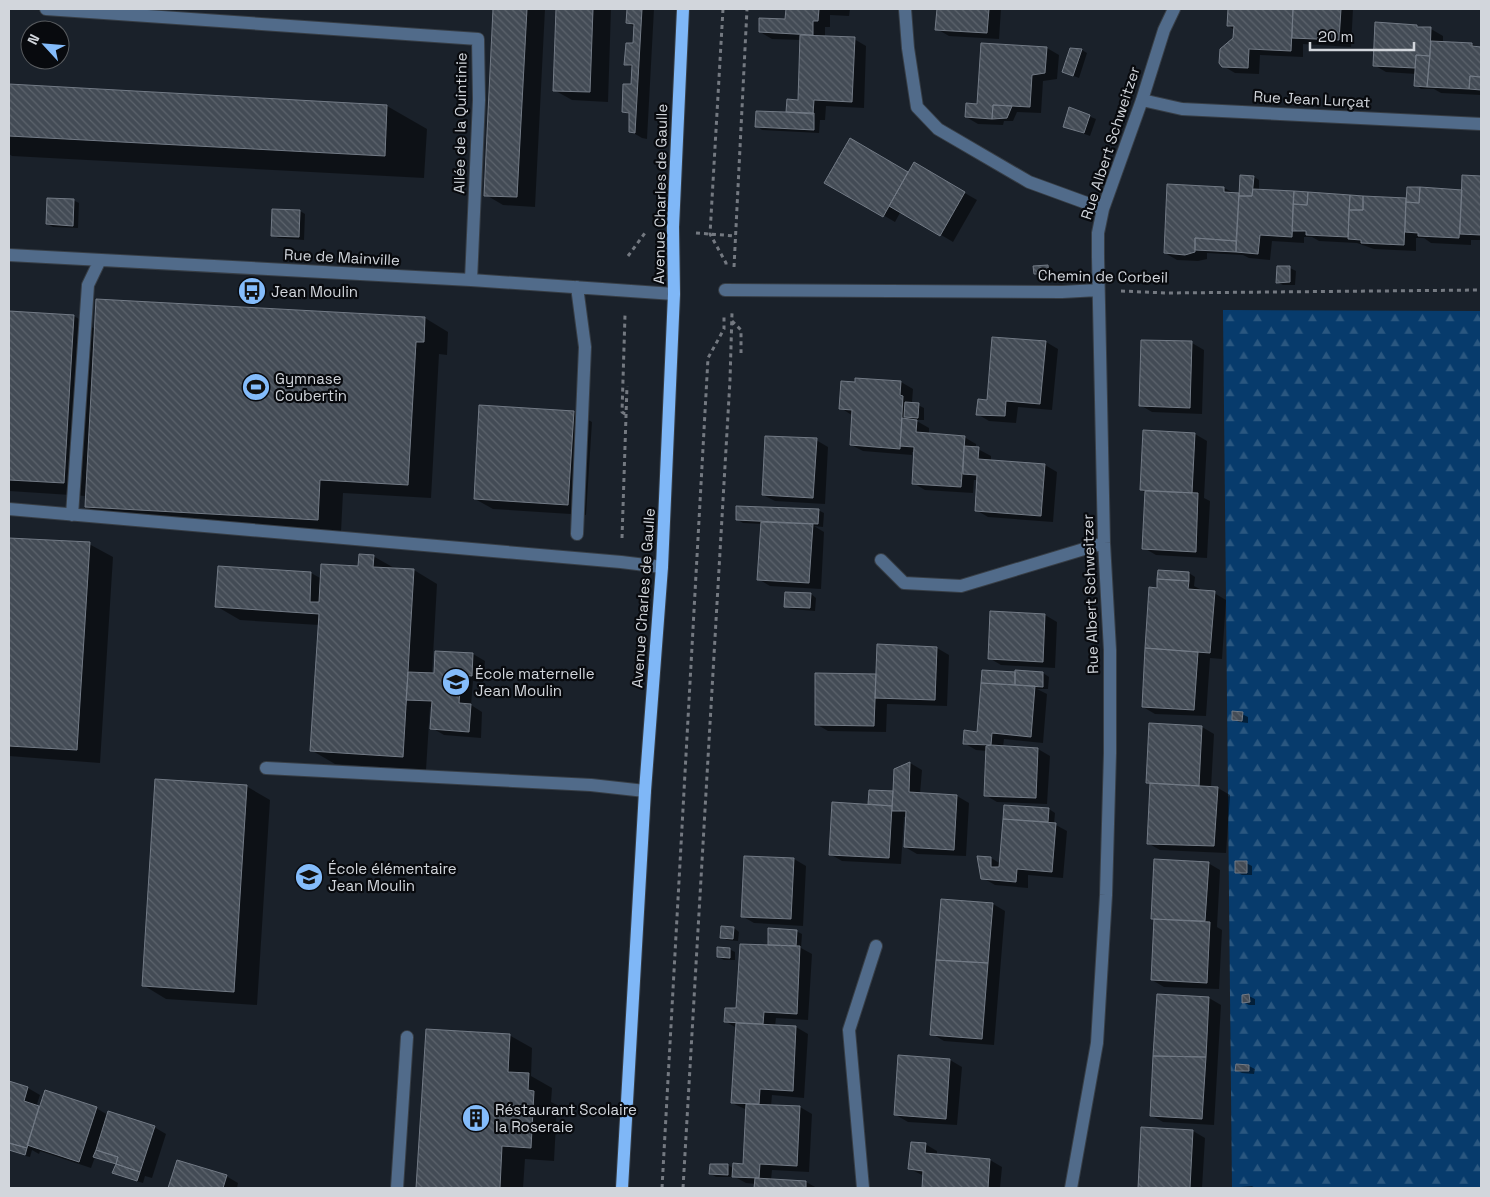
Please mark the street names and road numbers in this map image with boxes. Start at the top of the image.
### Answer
street label: Allée de la Quintinie [449,52,471,194]
street label: Rue Albert Schweitzer [1076,64,1144,222]
street label: Rue Jean Lurçat [1253,86,1371,112]
street label: Avenue Charles de Gaulle [649,104,671,284]
street label: Rue de Mainville [284,244,401,270]
street label: Chemin de Corbeil [1038,265,1168,287]
street label: Avenue Charles de Gaulle [627,507,659,689]
street label: Rue Albert Schweitzer [1078,513,1102,674]

